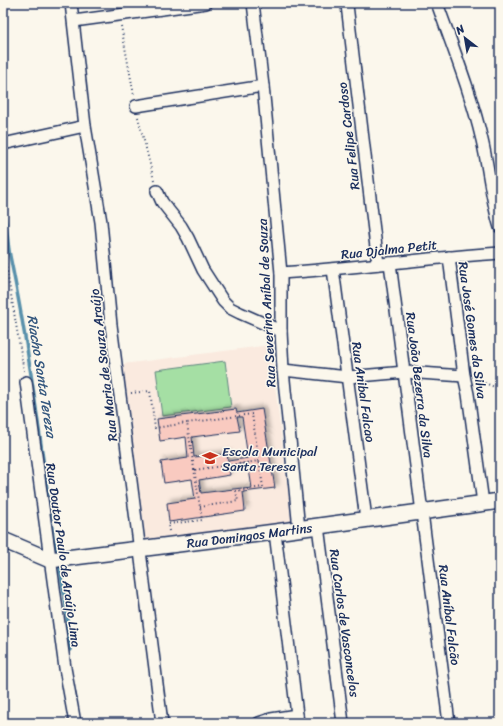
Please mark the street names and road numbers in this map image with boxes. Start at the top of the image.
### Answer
street label: Rua Felipe Cardoso [330,80,367,191]
street label: Rua Severino Aníbal de Souza [251,218,282,388]
street label: Rua Djalma Petit [340,233,439,266]
street label: Rua José Gomes da Silva [451,260,494,401]
street label: Rua Maria de Souza Araújo [83,287,124,443]
street label: Rua João Bezerra da Silva [399,311,440,460]
street label: Rua Anibal Falcao [345,340,382,444]
street label: Rua Doutor Paulo de Araújo Lima [39,461,88,649]
street label: Rua Domingos Martins [185,516,314,555]
street label: Rua Carlos de Vasconcelos [323,548,366,700]
street label: Rua Aníbal Falcão [432,563,467,667]

